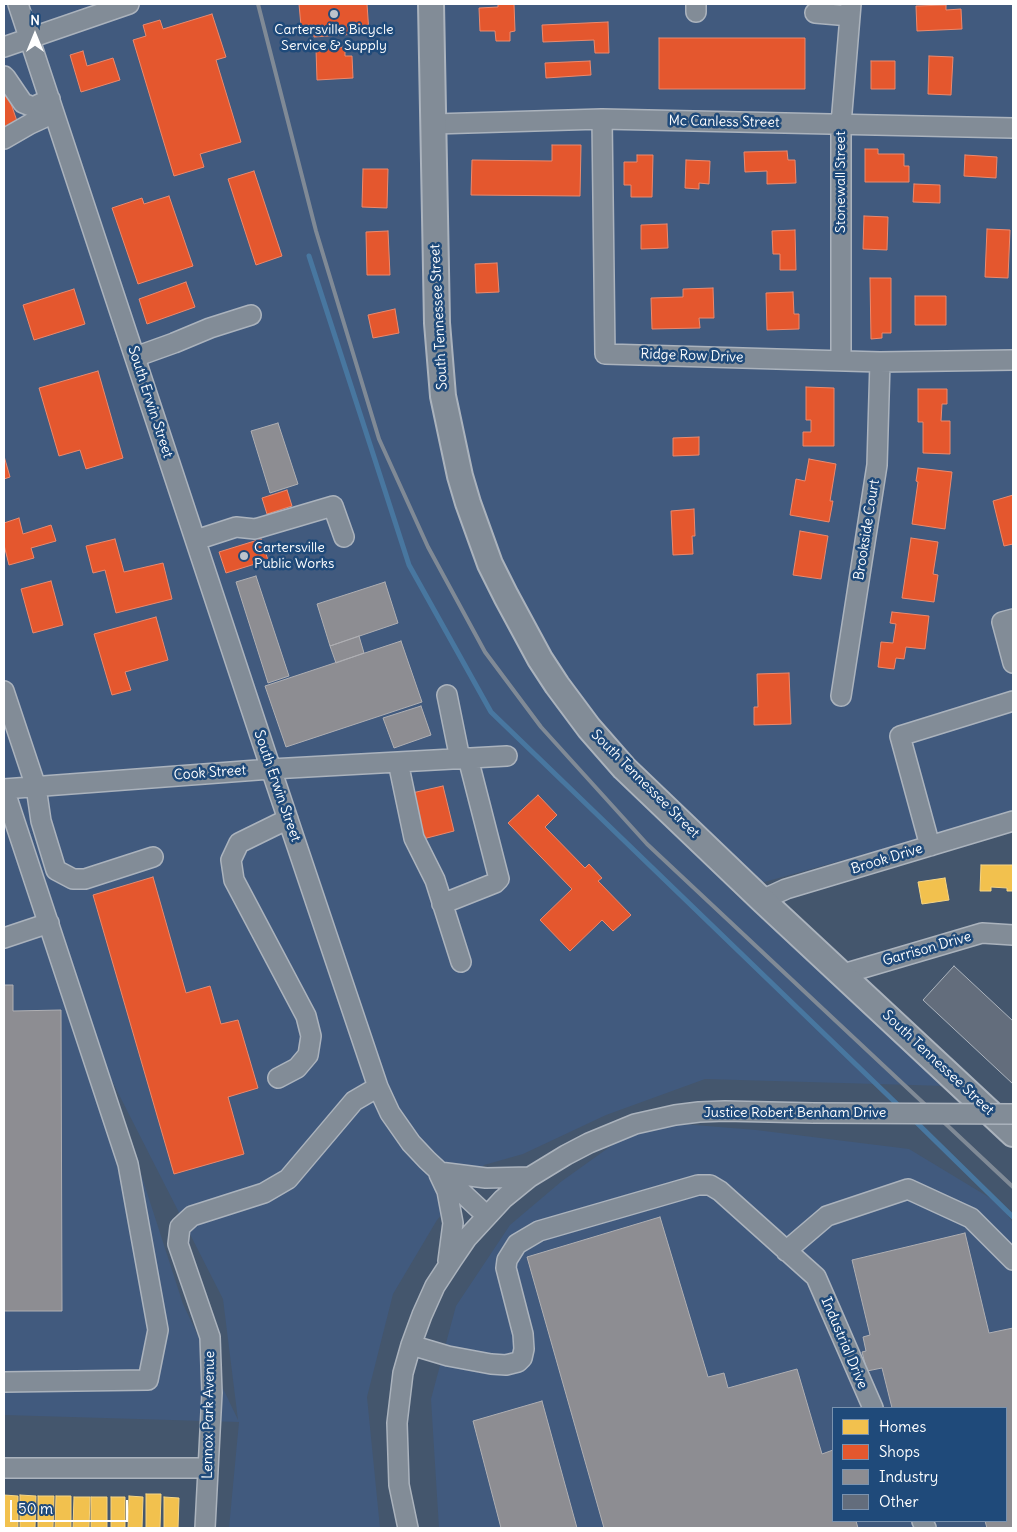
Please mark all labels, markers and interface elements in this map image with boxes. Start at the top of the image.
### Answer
marker: Cartersville Bicycle Service & Supply [328,8,340,20]
north arrow [10,10,60,60]
text: N [30,11,40,29]
place label: Cartersville Bicycle Service & Supply [274,22,394,54]
street label: Mc Canless Street [668,113,780,131]
street label: Stonewall Street [833,131,849,233]
street label: South Tennessee Street [427,244,451,390]
street label: South Erwin Street [124,344,176,460]
street label: Ridge Row Drive [640,346,744,366]
street label: Brookside Court [851,478,883,582]
place label: Cartersville Public Works [254,540,334,572]
marker: Cartersville Public Works [238,550,250,562]
street label: South Tennessee Street [587,726,703,842]
street label: South Erwin Street [250,728,304,844]
street label: Cook Street [173,762,247,784]
street label: Brook Drive [849,840,925,878]
street label: Garrison Drive [881,928,973,970]
street label: South Tennessee Street [879,1007,997,1119]
street label: Justice Robert Benham Drive [704,1105,886,1121]
street label: Industrial Drive [817,1295,871,1391]
street label: Lennox Park Avenue [199,1351,219,1479]
legend [832,1407,1007,1522]
text: Homes [879,1417,926,1436]
text: Shops [879,1442,920,1461]
text: Industry [879,1467,938,1486]
scale bar [12,1490,130,1522]
text: Other [879,1492,919,1511]
text: 50 m [18,1499,53,1518]

